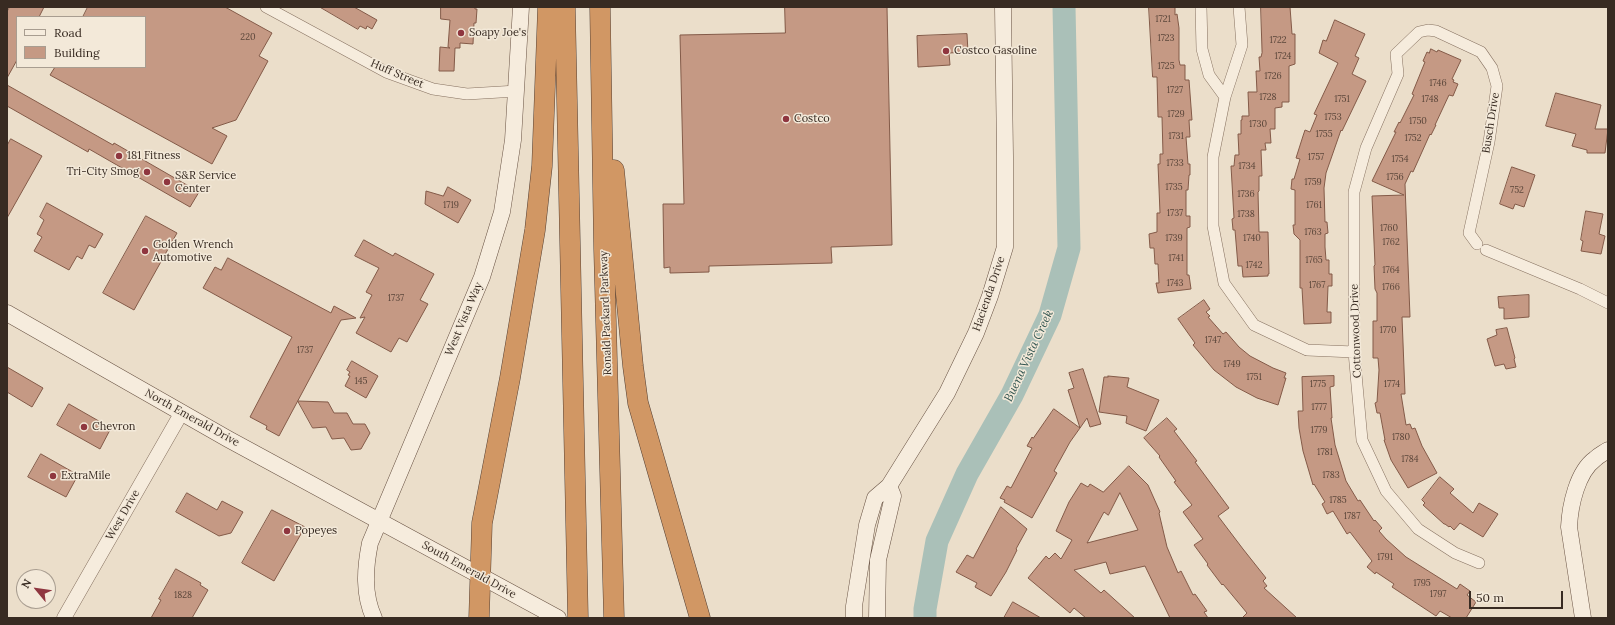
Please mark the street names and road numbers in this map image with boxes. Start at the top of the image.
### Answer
street label: Huff Street [368,57,426,91]
street label: Busch Drive [1480,92,1502,154]
street label: Ronald Packard Parkway [597,250,615,376]
street label: Hacienda Drive [970,255,1008,333]
street label: West Vista Way [443,280,485,358]
street label: Cottonwood Drive [1348,284,1364,378]
street label: North Emerald Drive [142,386,242,450]
street label: West Drive [103,487,143,543]
street label: South Emerald Drive [419,539,519,601]

